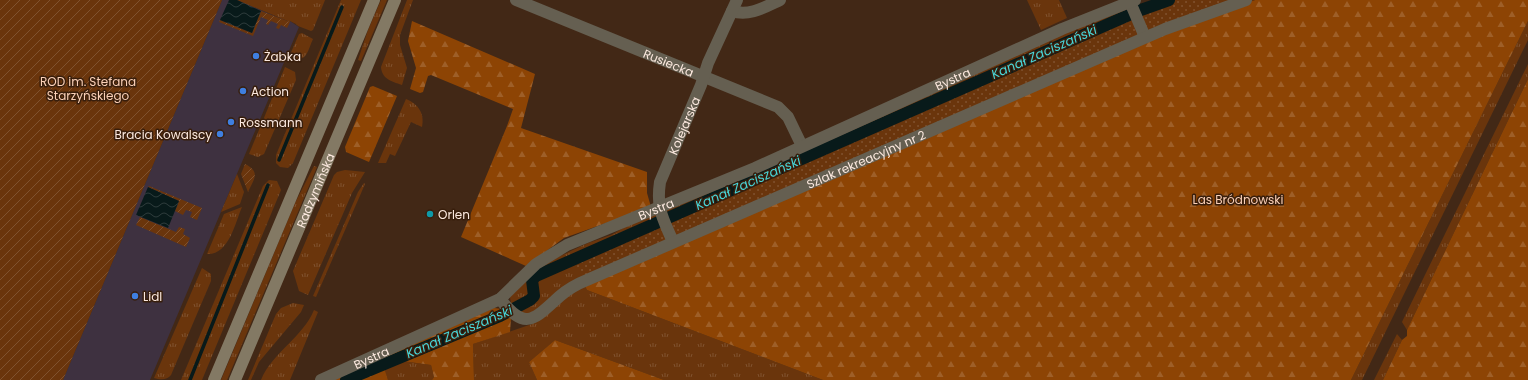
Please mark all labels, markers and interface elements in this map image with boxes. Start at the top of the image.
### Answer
water label: Kanał Zaciszański [988,20,1101,84]
street label: Rusiecka [641,44,697,80]
place label: Żabka [264,48,301,65]
marker: Żabka [251,51,261,61]
street label: Bystra [932,63,973,94]
park label: ROD im. Stefana Starzyńskiego [40,73,136,104]
place label: Action [251,83,289,100]
marker: Action [238,86,248,96]
street label: Kolejarska [664,94,704,157]
place label: Rossmann [239,114,302,131]
marker: Rossmann [226,117,236,127]
place label: Bracia Kowalscy [114,126,212,143]
street label: Szlak rekreacyjny nr 2 [804,126,928,192]
marker: Bracia Kowalscy [215,129,225,139]
street label: Radzymińska [292,150,338,230]
water label: Kanał Zaciszański [692,151,805,215]
park label: Las Bródnowski [1193,191,1284,208]
street label: Bystra [635,194,676,224]
place label: Orlen [438,206,470,223]
marker: Orlen [425,209,435,219]
place label: Lidl [143,288,162,305]
marker: Lidl [130,291,140,301]
water label: Kanał Zaciszański [403,301,516,363]
street label: Bystra [351,342,392,373]

